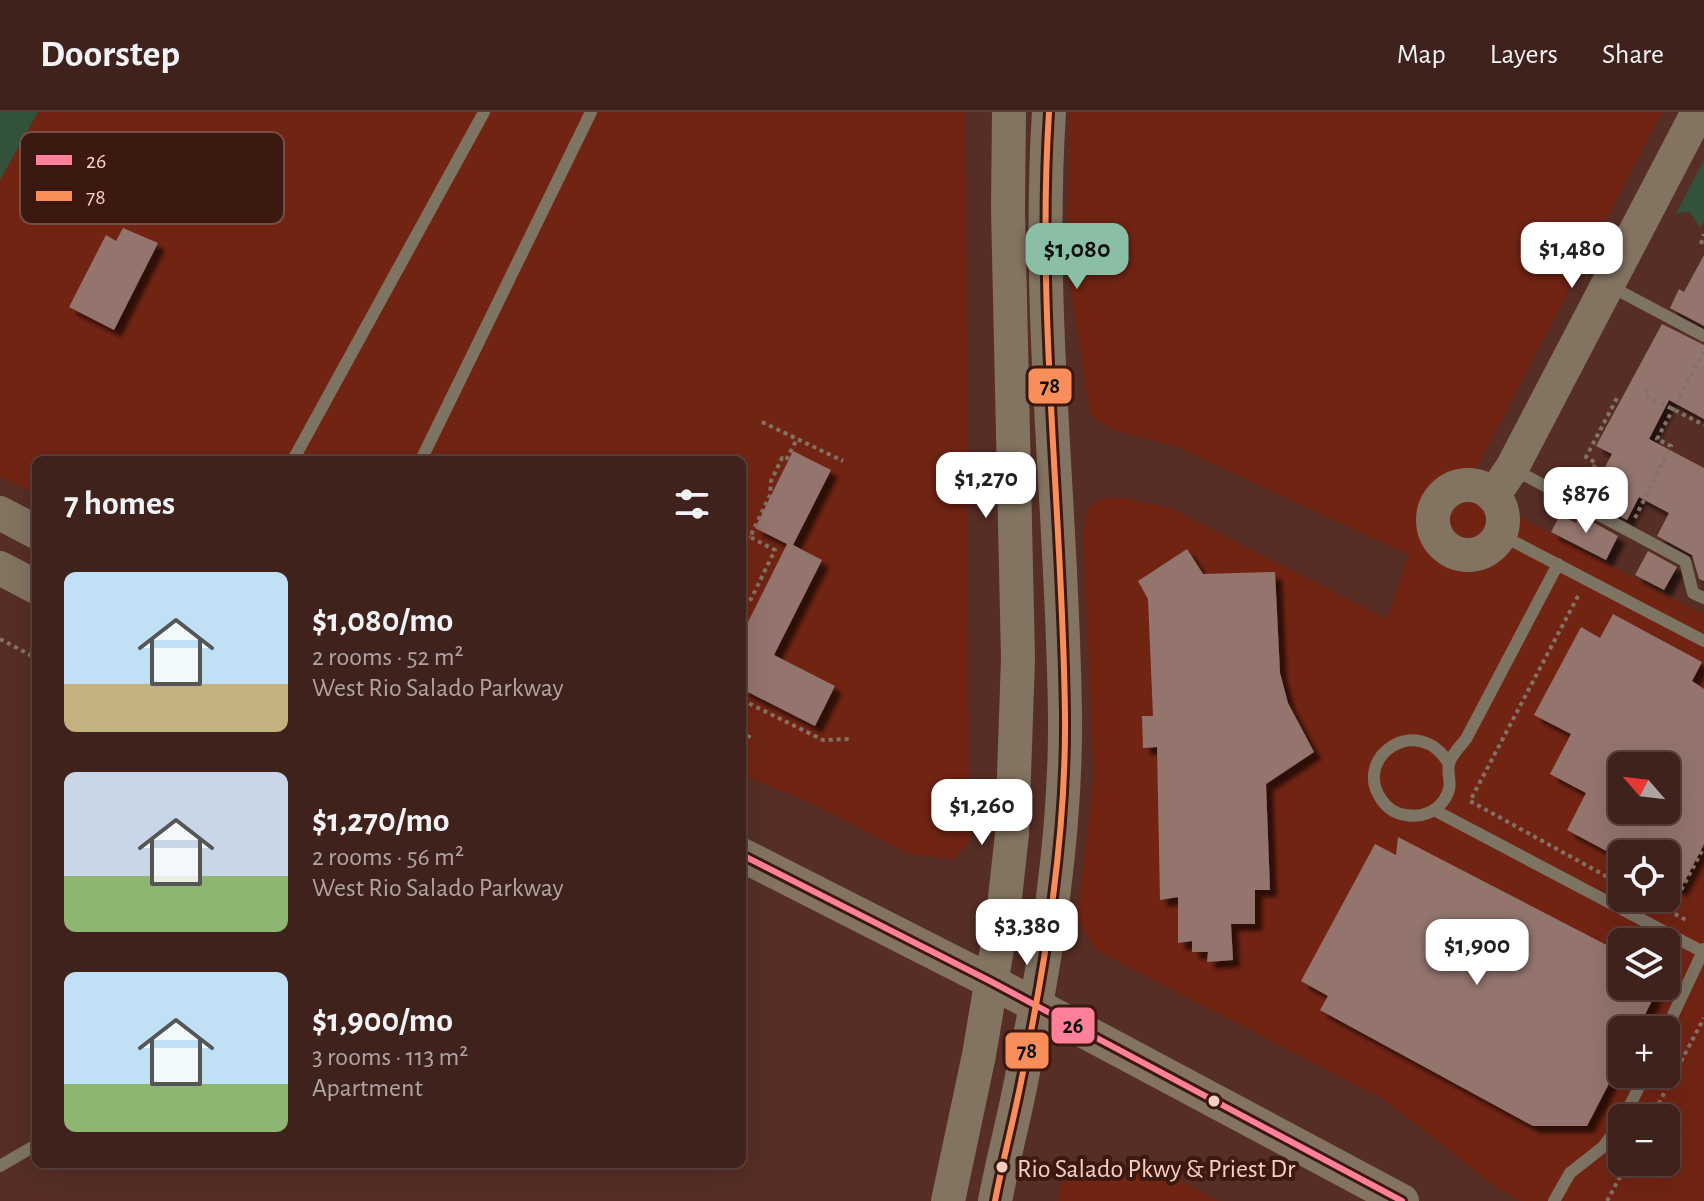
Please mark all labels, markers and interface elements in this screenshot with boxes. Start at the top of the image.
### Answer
text: Doorstep [40,36,180,74]
text: Map [1397,41,1446,69]
text: Layers [1490,41,1558,69]
text: Share [1602,41,1664,69]
legend [20,132,284,224]
text: 26 [86,150,106,172]
text: 78 [86,186,106,208]
pin: $1,480 [1507,222,1637,290]
pin: $1,080 [1012,223,1142,291]
text: $1,480 [1539,235,1605,261]
text: $1,080 [1044,236,1110,262]
line badge: 78 [1027,367,1073,405]
text: 78 [1040,375,1060,397]
pin: $1,270 [921,452,1051,520]
text: $1,270 [954,465,1018,491]
pin: $876 [1539,467,1633,535]
text: $876 [1562,480,1610,506]
icon: filters [670,482,714,526]
text: 7 homes [64,487,175,521]
icon: home [128,604,224,700]
text: $1,080/mo [312,604,453,638]
text: 2 rooms · 52 m² [312,644,464,670]
text: West Rio Salado Parkway [312,675,564,701]
north arrow [1608,752,1680,824]
map controls [1608,752,1680,1176]
pin: $1,260 [917,779,1047,847]
text: $1,260 [949,792,1015,818]
icon: home [128,804,224,900]
text: $1,270/mo [312,804,450,838]
button: locate [1608,840,1680,912]
text: 2 rooms · 56 m² [312,844,464,870]
text: West Rio Salado Parkway [312,875,564,901]
pin: $3,380 [962,899,1092,967]
text: $3,380 [994,912,1060,938]
pin: $1,900 [1412,919,1542,987]
button: layers [1608,928,1680,1000]
text: $1,900 [1444,932,1510,958]
icon: home [128,1004,224,1100]
text: $1,900/mo [312,1004,453,1038]
line badge: 26 [1050,1006,1096,1045]
text: 26 [1063,1015,1084,1037]
button: + [1608,1016,1680,1088]
line badge: 78 [1004,1031,1050,1070]
text: 78 [1017,1040,1037,1062]
text: 3 rooms · 113 m² [312,1044,468,1070]
text: Apartment [312,1075,423,1101]
unlabelled marker [1206,1093,1222,1109]
button: − [1608,1104,1680,1176]
place label: Rio Salado Pkwy & Priest Dr [1017,1156,1296,1182]
marker: Rio Salado Pkwy & Priest Dr [994,1159,1010,1175]

